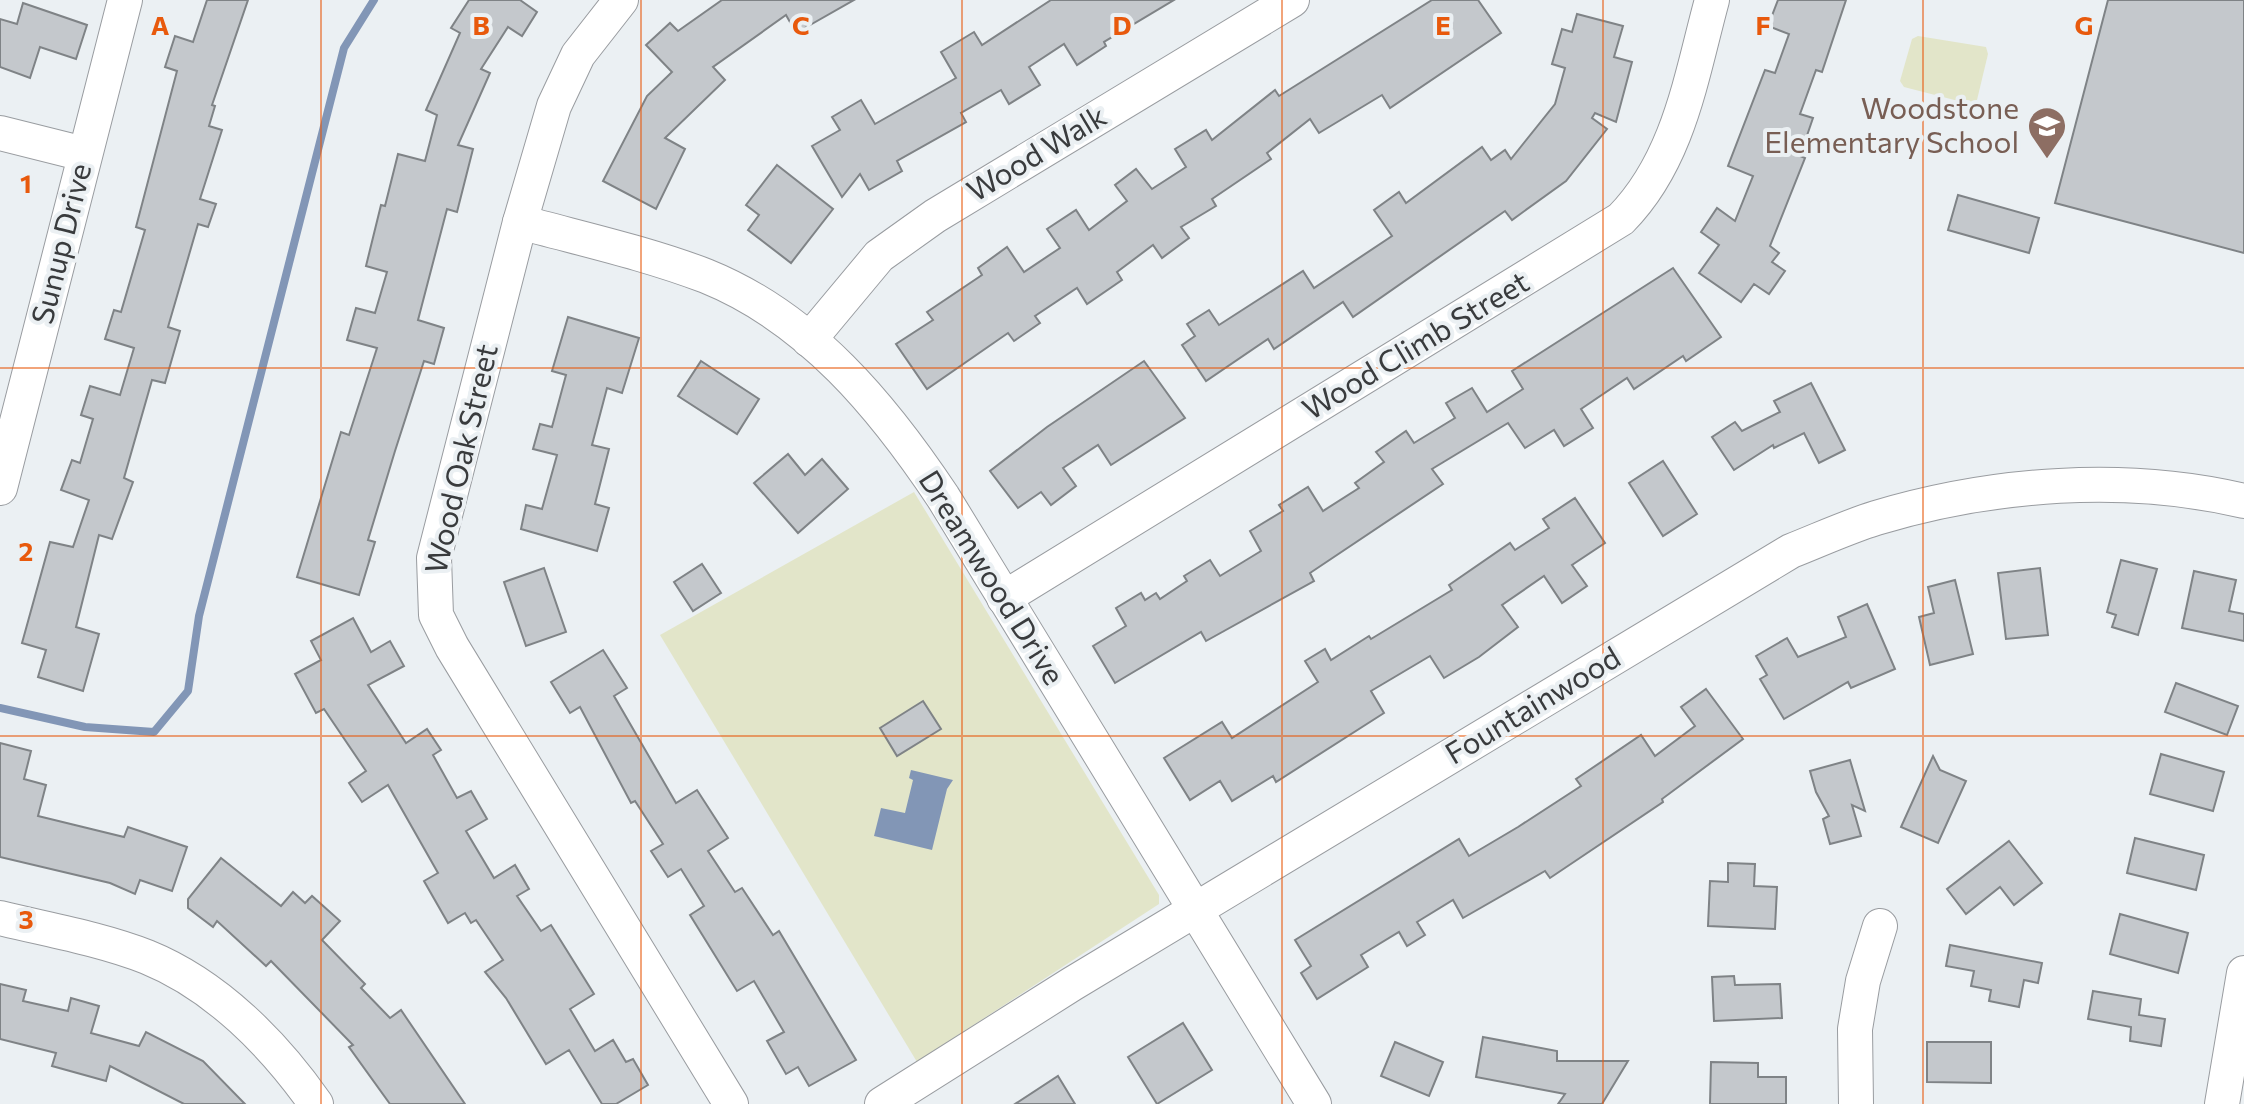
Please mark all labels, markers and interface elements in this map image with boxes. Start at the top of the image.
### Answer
text: A [151,9,170,40]
text: B [472,9,490,40]
text: C [792,9,810,40]
text: D [1112,9,1132,40]
text: E [1435,9,1451,40]
text: F [1755,9,1771,40]
text: G [2075,9,2093,40]
place label: Woodstone Elementary School [1764,88,2019,159]
street label: Wood Walk [959,96,1112,208]
school or university icon: Woodstone Elementary School [2026,105,2068,160]
street label: Sunup Drive [22,159,97,328]
text: 1 [20,167,32,198]
street label: Wood Climb Street [1295,262,1535,426]
street label: Wood Oak Street [415,340,504,577]
street label: Dreamwood Drive [912,463,1074,691]
text: 2 [19,535,33,566]
street label: Fountainwood [1437,637,1626,771]
text: 3 [18,903,34,934]

